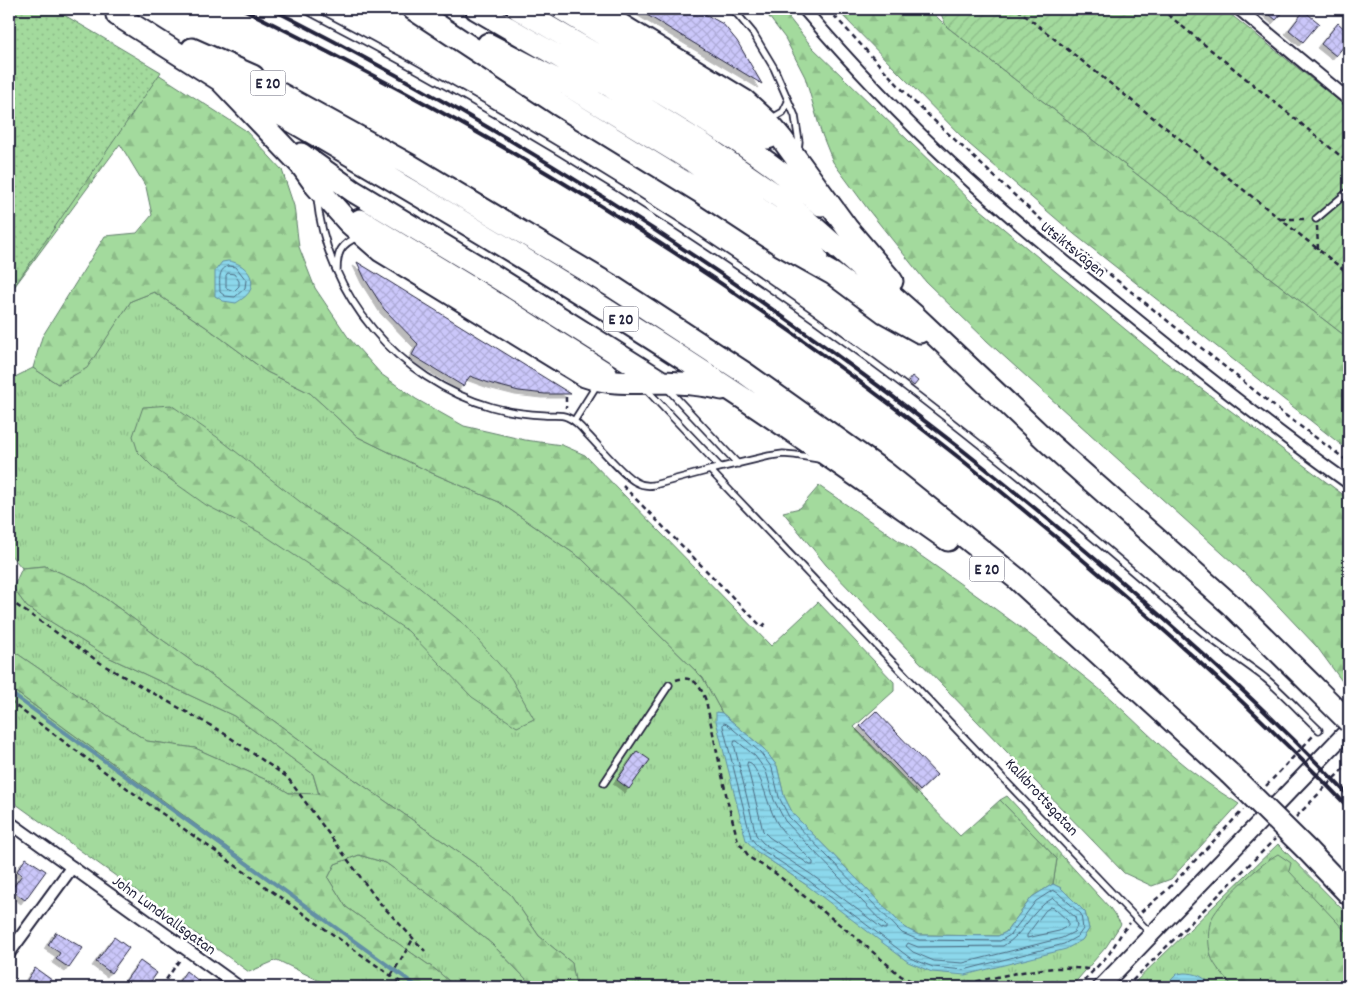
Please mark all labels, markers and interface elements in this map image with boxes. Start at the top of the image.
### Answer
road number: E 20 [250,70,286,96]
street label: Utsiktsvägen [1035,216,1110,284]
road number: E 20 [604,306,638,332]
road number: E 20 [970,556,1004,582]
street label: Kalkbrottsgatan [999,754,1083,842]
street label: John Lundvallsgatan [107,870,220,962]

